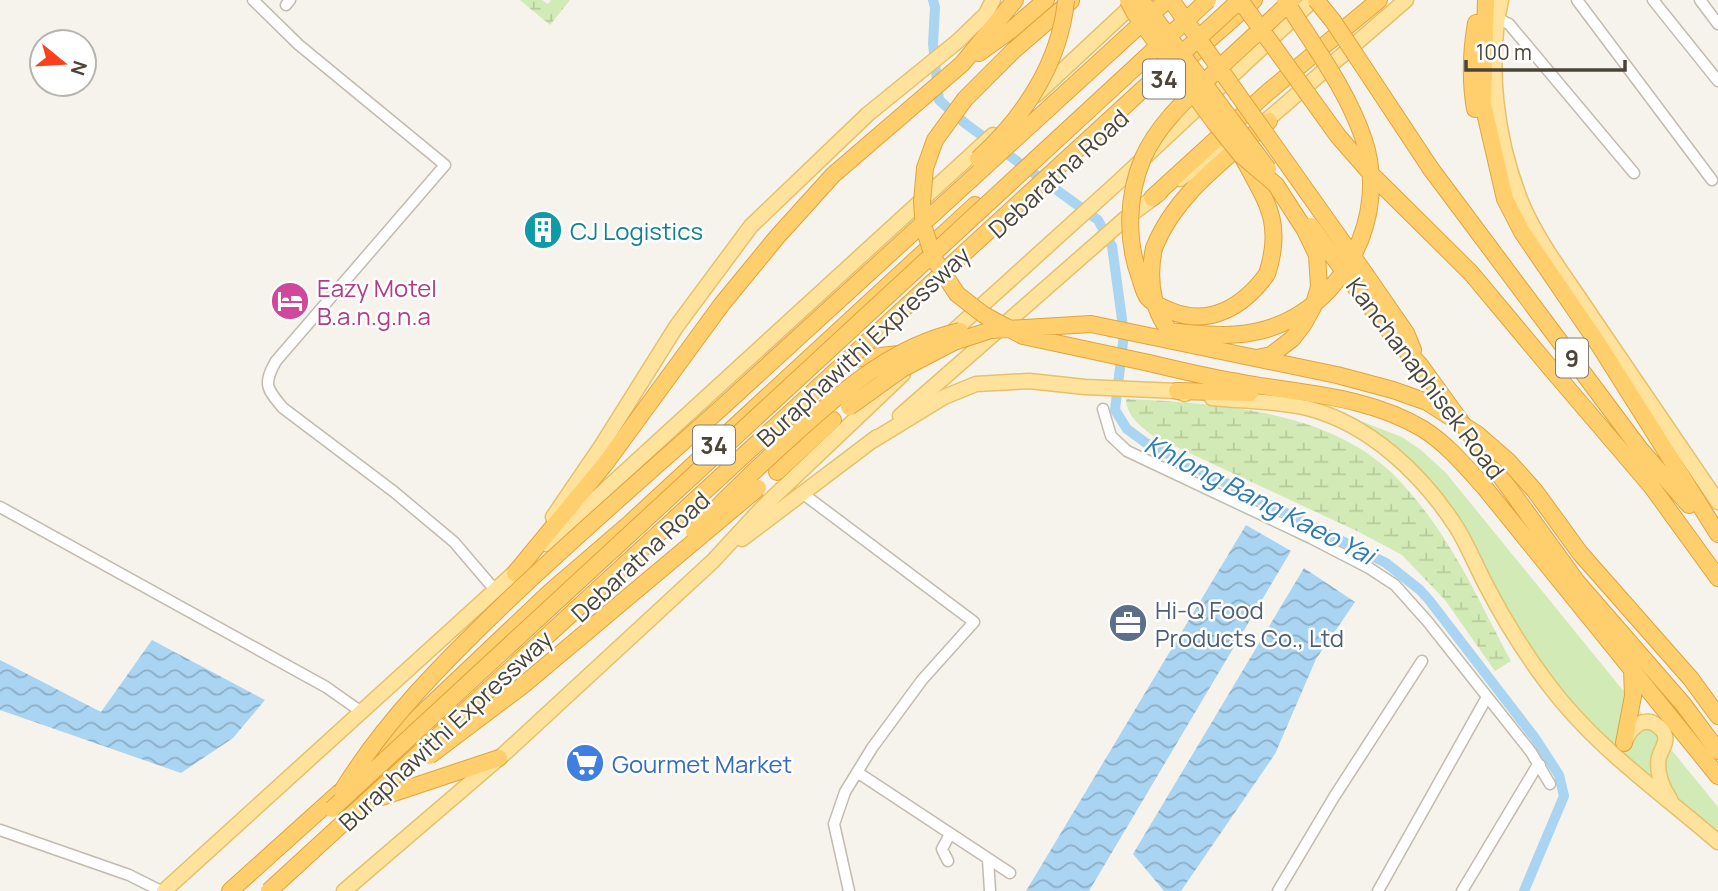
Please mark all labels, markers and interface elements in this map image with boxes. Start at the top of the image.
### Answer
north arrow [28,28,98,98]
scale bar [1466,28,1625,72]
text: 100 m [1476,38,1532,66]
text: N [65,58,94,79]
road number: 34 [1143,60,1185,99]
street label: Debaratna Road [981,101,1135,245]
building icon: CJ Logistics [522,209,564,251]
place label: CJ Logistics [570,214,703,247]
street label: Buraphawithi Expressway [749,238,977,454]
street label: Kanchanaphisek Road [1339,270,1513,486]
place label: Eazy Motel B.a.n.g.n.a [317,271,437,332]
hotel icon: Eazy Motel B.a.n.g.n.a [269,280,311,322]
road number: 9 [1556,338,1588,378]
water label: Khlong Bang Kaeo Yai [1139,425,1384,574]
road number: 34 [693,426,735,464]
street label: Debaratna Road [564,483,716,629]
place label: Hi-Q Food Products Co., Ltd [1155,593,1344,654]
office icon: Hi-Q Food Products Co., Ltd [1107,602,1149,644]
street label: Buraphawithi Expressway [331,622,559,838]
supermarket icon: Gourmet Market [564,742,606,784]
place label: Gourmet Market [612,747,792,780]

